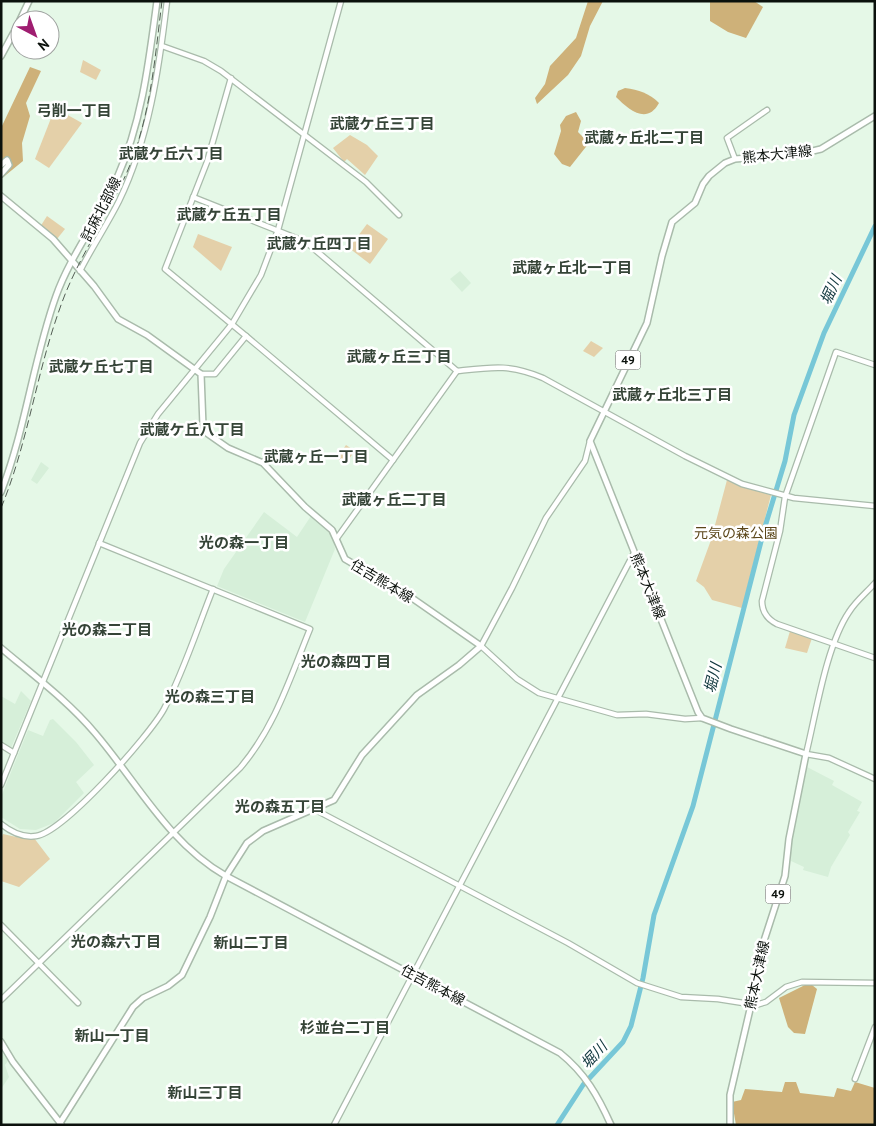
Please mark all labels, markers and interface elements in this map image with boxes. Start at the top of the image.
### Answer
north arrow [10,10,60,60]
text: N [34,35,53,55]
district label: 弓削一丁目 [36,101,112,120]
district label: 武蔵ケ丘三丁目 [329,114,435,133]
district label: 武蔵ヶ丘北二丁目 [584,128,704,147]
street label: 熊本大津線 [741,141,813,167]
district label: 武蔵ケ丘六丁目 [118,144,224,163]
street label: 託麻北部線 [77,174,125,244]
district label: 武蔵ケ丘五丁目 [176,205,282,224]
district label: 武蔵ケ丘四丁目 [266,234,372,253]
district label: 武蔵ヶ丘北一丁目 [512,258,632,277]
water label: 堀川 [816,270,846,307]
district label: 武蔵ヶ丘三丁目 [346,347,452,366]
road number: 49 [616,350,640,370]
district label: 武蔵ケ丘七丁目 [48,357,154,376]
district label: 武蔵ヶ丘北三丁目 [612,385,732,404]
district label: 武蔵ケ丘八丁目 [139,420,245,439]
district label: 武蔵ヶ丘一丁目 [263,447,369,466]
district label: 武蔵ヶ丘二丁目 [341,490,447,509]
park label: 元気の森公園 [694,524,778,542]
district label: 光の森一丁目 [199,533,289,552]
street label: 熊本大津線 [627,550,669,622]
street label: 住吉熊本線 [347,555,417,607]
district label: 光の森二丁目 [62,620,152,639]
district label: 光の森四丁目 [301,652,391,671]
water label: 堀川 [700,659,726,695]
district label: 光の森三丁目 [165,687,255,706]
district label: 光の森五丁目 [235,797,325,816]
road number: 49 [766,884,790,904]
district label: 光の森六丁目 [71,932,161,951]
district label: 新山二丁目 [213,933,289,952]
street label: 熊本大津線 [741,939,773,1011]
street label: 住吉熊本線 [398,961,468,1009]
district label: 杉並台二丁目 [300,1018,390,1037]
district label: 新山一丁目 [74,1026,150,1045]
water label: 堀川 [576,1036,612,1072]
district label: 新山三丁目 [167,1083,243,1102]

